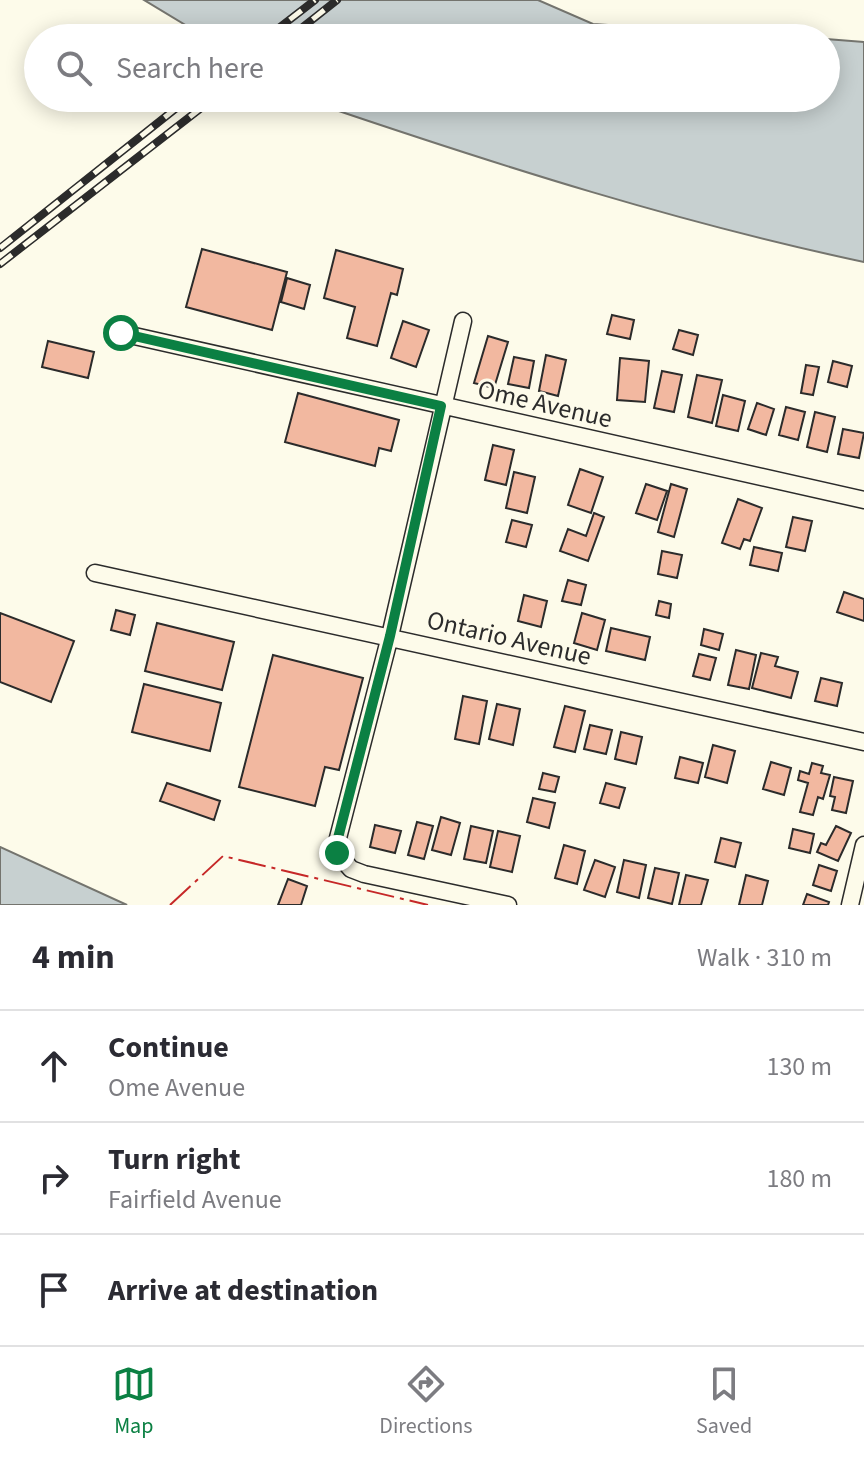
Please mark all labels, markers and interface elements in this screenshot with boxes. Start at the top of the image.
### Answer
search box [24,24,840,112]
icon: search [52,46,96,90]
text: Search here [116,47,264,90]
route start [103,315,139,351]
street label: Ome Avenue [474,371,616,437]
street label: Ontario Avenue [423,601,595,675]
route end [319,835,355,871]
text: 4 min [32,933,115,982]
text: Walk · 310 m [697,939,832,976]
text: Continue [108,1026,229,1069]
icon: ahead [32,1044,76,1088]
text: 130 m [766,1048,832,1085]
text: Ome Avenue [108,1069,245,1106]
text: Turn right [108,1138,240,1181]
icon: right [32,1156,76,1200]
text: 180 m [766,1160,832,1197]
text: Fairfield Avenue [108,1181,282,1218]
icon: arrive [32,1268,76,1312]
text: Arrive at destination [108,1269,378,1312]
tab: Map [112,1362,156,1442]
tab: Directions [379,1362,472,1442]
tab: Saved [696,1362,752,1442]

